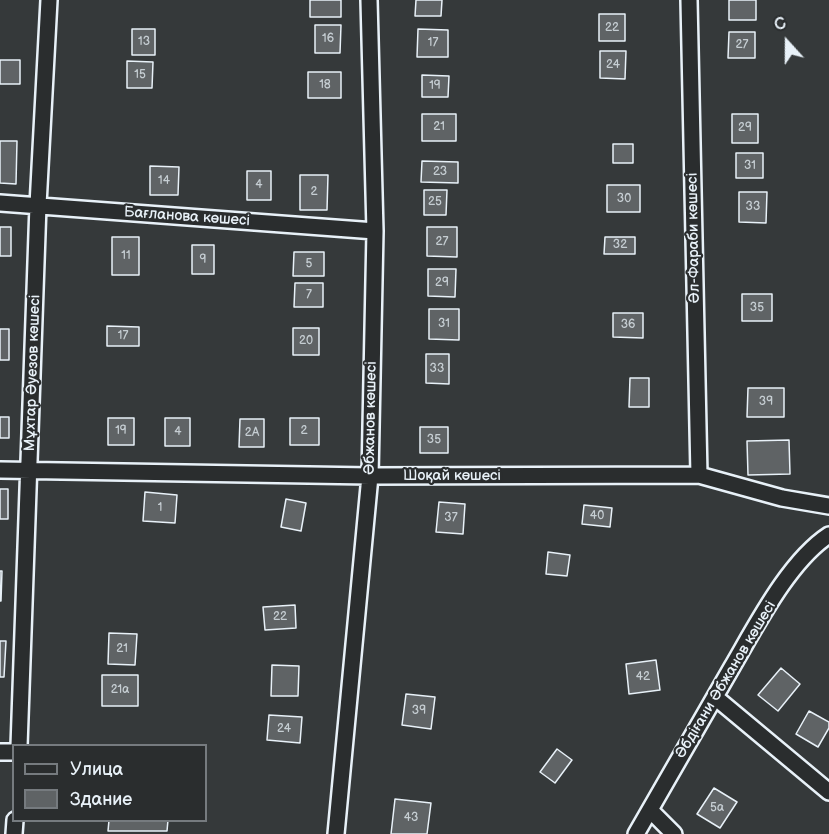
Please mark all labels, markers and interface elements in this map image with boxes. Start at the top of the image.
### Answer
north arrow [757,12,817,72]
text: С [772,14,789,36]
house number: 22 [605,21,619,35]
house number: 16 [322,32,334,46]
house number: 13 [138,35,150,49]
house number: 17 [428,36,438,50]
house number: 27 [736,38,748,52]
house number: 24 [606,58,620,72]
house number: 15 [134,68,146,82]
house number: 18 [319,78,331,92]
house number: 19 [429,79,441,93]
house number: 21 [433,120,445,134]
house number: 29 [738,121,752,135]
house number: 31 [744,159,756,173]
house number: 23 [433,165,447,179]
street label: Әл-Фараби көшесі [684,173,704,303]
house number: 14 [158,174,170,188]
house number: 4 [255,178,263,192]
house number: 2 [310,185,318,199]
house number: 30 [617,192,631,206]
house number: 25 [428,195,442,209]
house number: 33 [746,200,760,214]
street label: Бағланова көшесі [123,204,251,230]
house number: 27 [436,235,448,249]
house number: 32 [613,238,627,252]
house number: 11 [121,249,131,263]
house number: 9 [200,253,206,267]
house number: 5 [306,257,312,271]
house number: 29 [435,276,449,290]
house number: 7 [306,288,312,302]
street label: Мұхтар Әуезов көшесі [21,294,45,452]
house number: 35 [750,301,764,315]
house number: 31 [438,317,450,331]
house number: 36 [621,318,635,332]
house number: 17 [118,329,128,343]
house number: 20 [299,334,313,348]
street label: Әбжанов көшесі [361,361,381,475]
house number: 33 [430,362,444,376]
house number: 39 [759,395,773,409]
house number: 19 [115,424,127,438]
house number: 2 [300,424,308,438]
house number: 4 [174,425,182,439]
house number: 2А [245,426,259,440]
house number: 35 [427,433,441,447]
street label: Шоқай көшесі [403,467,501,485]
house number: 1 [158,501,162,515]
house number: 40 [590,509,604,523]
house number: 37 [444,511,458,525]
street label: Әбдіғани Әбжанов көшесі [672,598,780,762]
house number: 22 [273,610,287,624]
house number: 21 [116,642,128,656]
house number: 42 [636,670,650,684]
house number: 21а [111,683,129,697]
house number: 39 [412,704,426,718]
house number: 24 [277,722,291,736]
legend [12,744,207,822]
text: Улица [70,759,123,780]
text: Здание [70,789,132,810]
house number: 5а [710,801,724,815]
house number: 43 [404,811,418,825]

